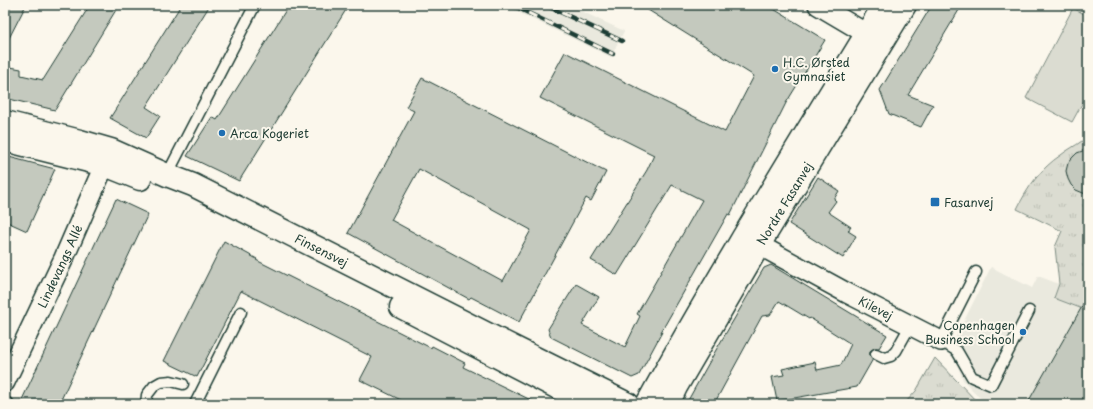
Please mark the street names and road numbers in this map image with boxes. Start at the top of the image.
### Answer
street label: Nordre Fasanvej [752,158,817,248]
street label: Lindevangs Allé [33,222,86,311]
street label: Finsensvej [292,229,351,271]
street label: Kilevej [855,291,896,324]

